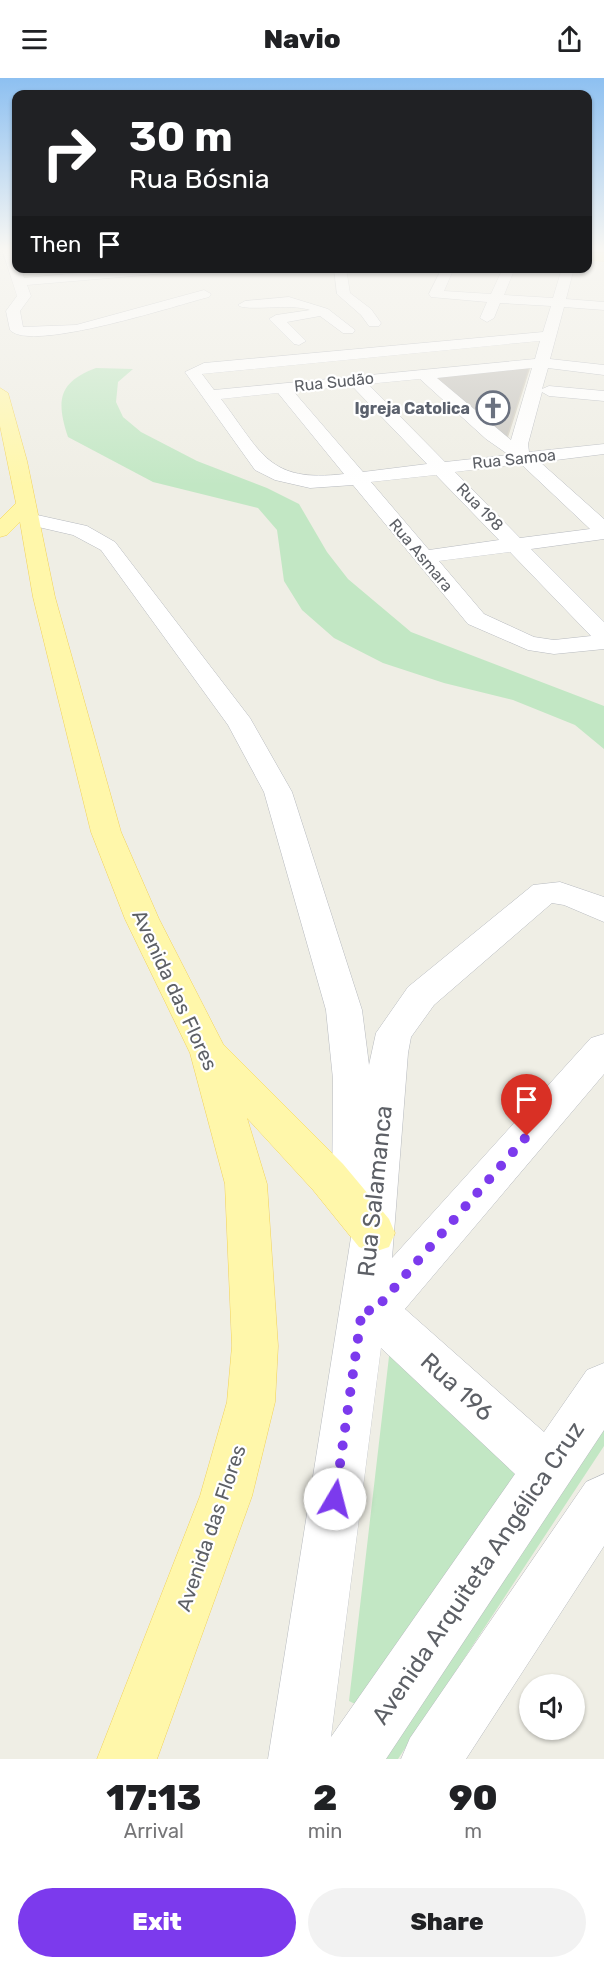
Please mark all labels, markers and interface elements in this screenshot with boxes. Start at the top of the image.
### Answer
icon: menu [18,23,51,56]
text: Navio [263,23,341,55]
icon: share [553,23,586,56]
text: 30 m [129,112,233,162]
icon: right [30,114,108,192]
text: Rua Bósnia [129,163,270,195]
icon: arrive [93,228,126,261]
text: Then [30,231,81,258]
street label: Rua Sudão [293,368,375,396]
church icon: Igreja Catolica [475,390,511,426]
place label: Igreja Catolica [354,399,470,418]
street label: Rua Samoa [471,445,557,473]
street label: Rua 198 [453,479,507,535]
street label: Rua Asmara [385,515,457,595]
street label: Avenida das Flores [127,906,223,1074]
pin [501,1074,552,1136]
icon: arrive [510,1083,543,1116]
street label: Rua Salamanca [352,1104,398,1278]
street label: Rua 196 [415,1347,499,1427]
street label: Avenida Arquiteta Angélica Cruz [366,1416,590,1730]
street label: Avenida das Flores [171,1442,251,1614]
position arrow [303,1467,367,1531]
map controls [519,1674,585,1740]
button: sound [519,1674,585,1740]
text: 17:13 [106,1776,201,1819]
text: 2 [313,1776,337,1819]
text: 90 [449,1776,498,1819]
text: Arrival [124,1819,184,1843]
text: min [308,1819,342,1843]
text: m [464,1819,482,1843]
button: Exit [18,1888,296,1957]
button: Share [308,1888,586,1957]

